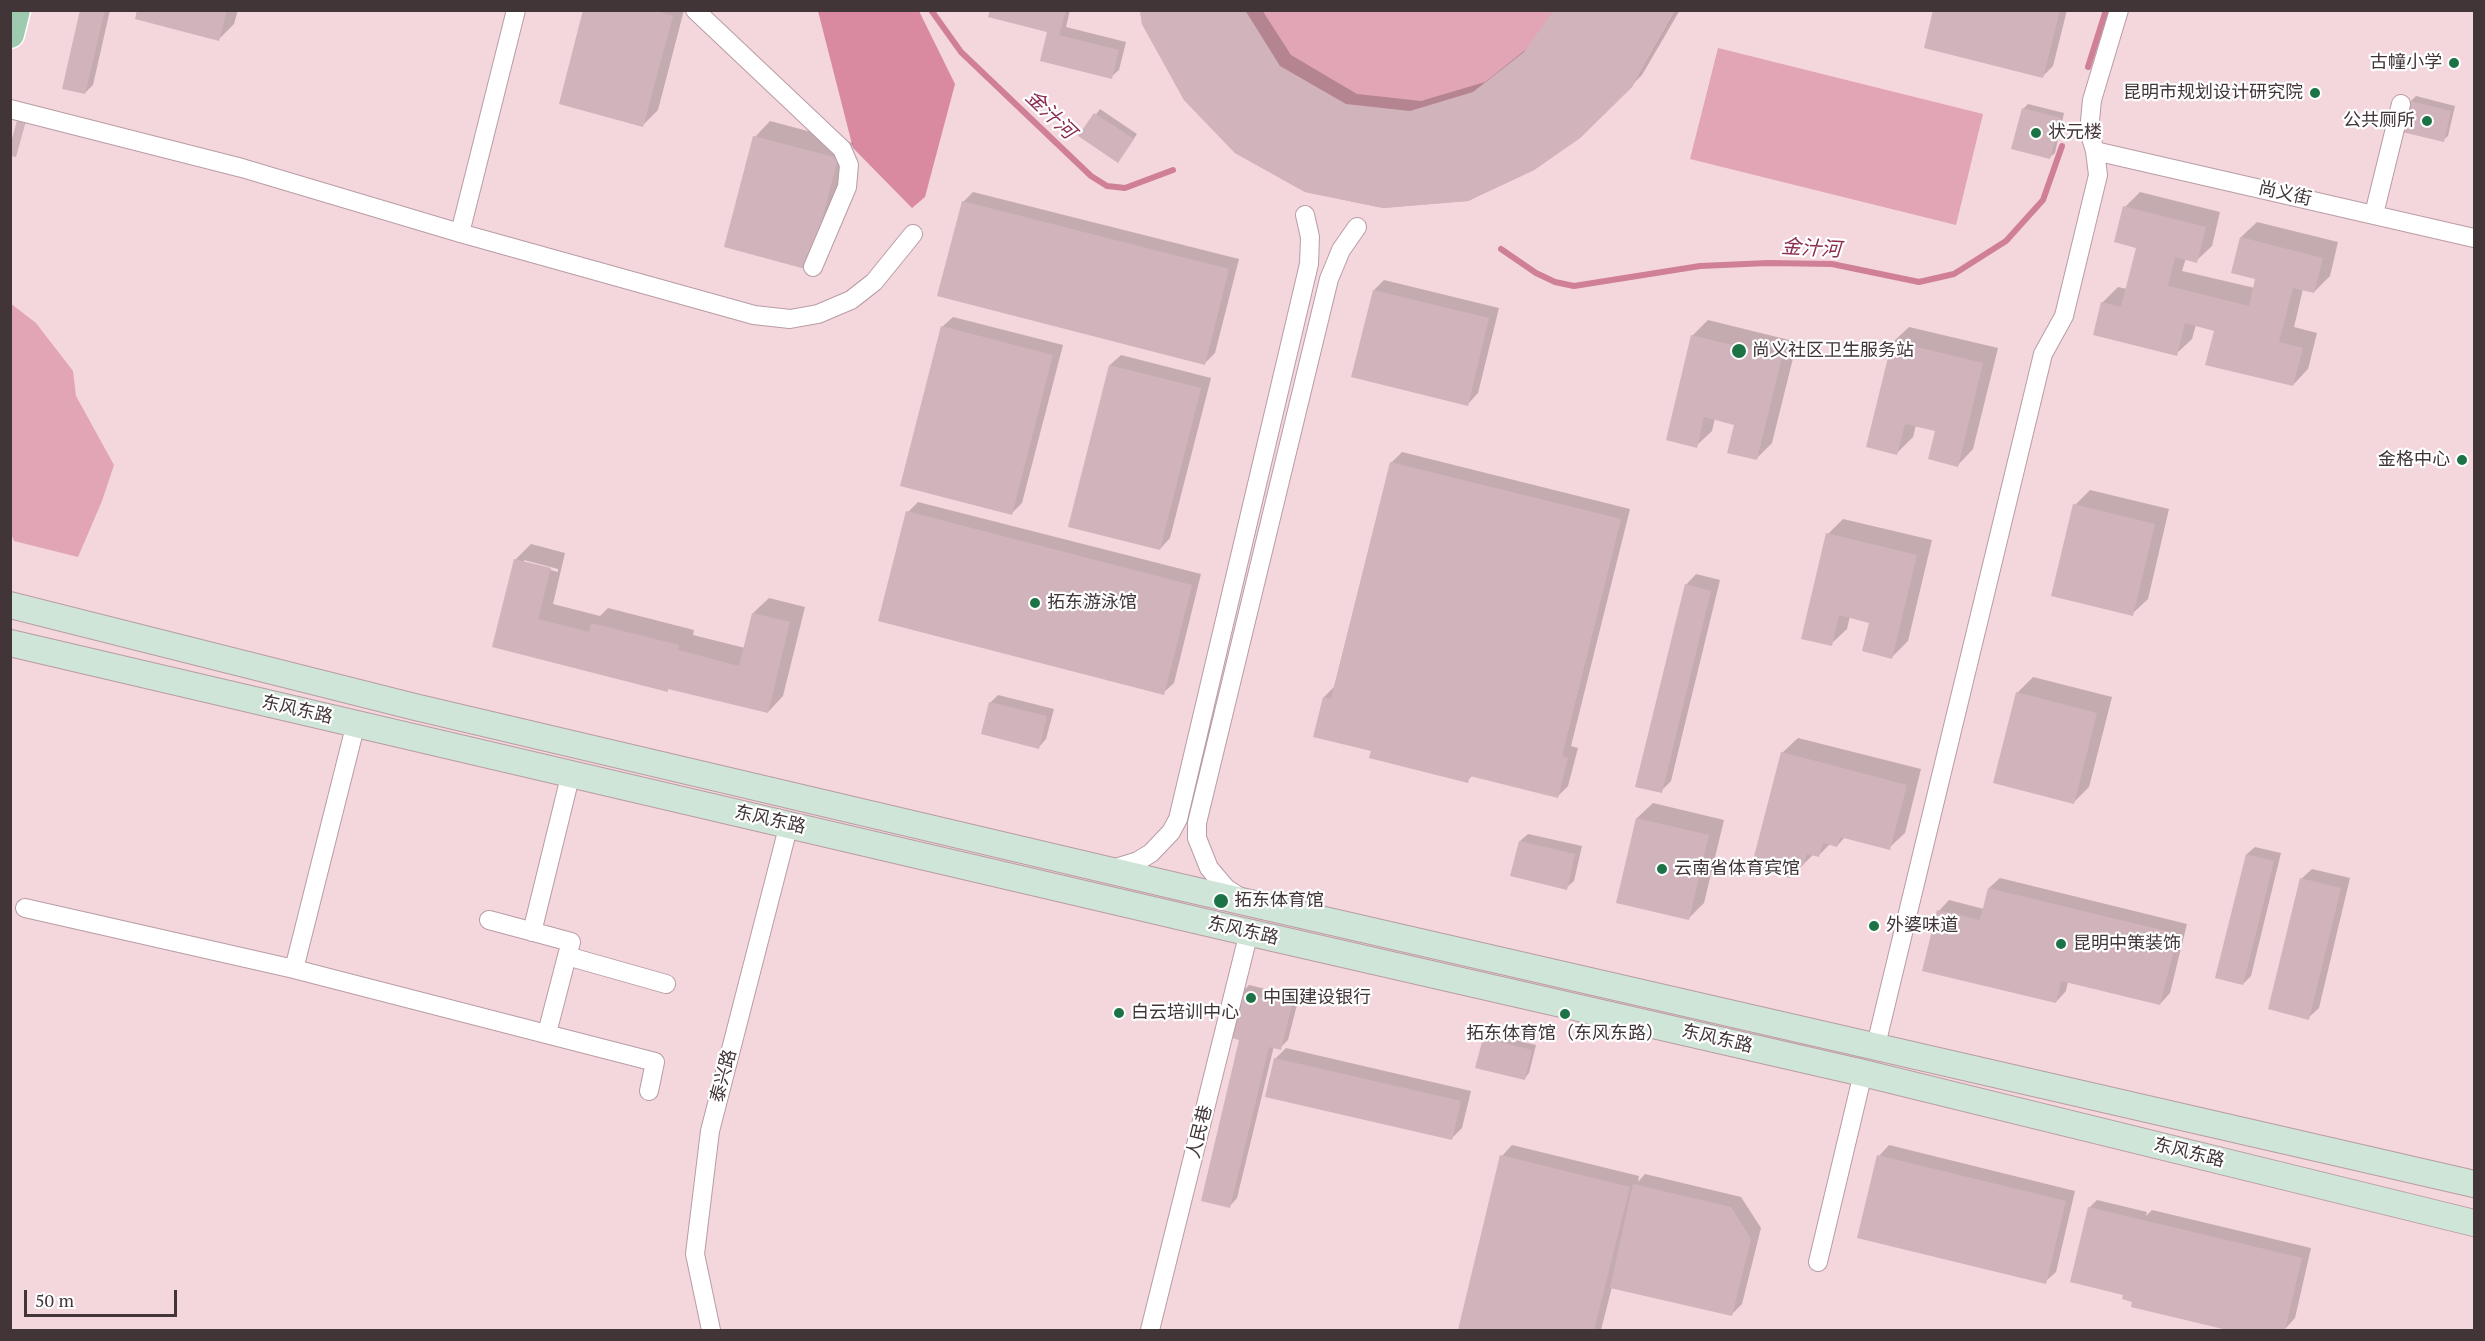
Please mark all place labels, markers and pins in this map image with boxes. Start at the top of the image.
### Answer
place label: 古幢小学 [2370,52,2442,74]
marker: 古幢小学 [2447,56,2461,70]
place label: 昆明市规划设计研究院 [2123,82,2303,104]
marker: 昆明市规划设计研究院 [2308,86,2322,100]
place label: 公共厕所 [2343,110,2415,132]
marker: 公共厕所 [2420,114,2434,128]
place label: 状元楼 [2048,122,2102,144]
marker: 状元楼 [2029,126,2043,140]
place label: 尚义社区卫生服务站 [1752,340,1914,362]
marker: 尚义社区卫生服务站 [1730,342,1748,360]
place label: 金格中心 [2378,449,2450,471]
marker: 金格中心 [2455,453,2469,467]
place label: 拓东游泳馆 [1047,592,1137,614]
marker: 拓东游泳馆 [1028,596,1042,610]
place label: 云南省体育宾馆 [1674,858,1800,880]
marker: 云南省体育宾馆 [1655,862,1669,876]
place label: 拓东体育馆 [1234,890,1324,912]
marker: 拓东体育馆 [1212,892,1230,910]
place label: 外婆味道 [1886,915,1958,937]
marker: 外婆味道 [1867,919,1881,933]
place label: 昆明中策装饰 [2073,933,2181,955]
marker: 昆明中策装饰 [2054,937,2068,951]
place label: 中国建设银行 [1263,987,1371,1009]
marker: 中国建设银行 [1244,991,1258,1005]
place label: 白云培训中心 [1131,1002,1239,1024]
marker: 白云培训中心 [1112,1006,1126,1020]
marker: 拓东体育馆（东风东路） [1558,1007,1572,1021]
place label: 拓东体育馆（东风东路） [1466,1023,1664,1045]

